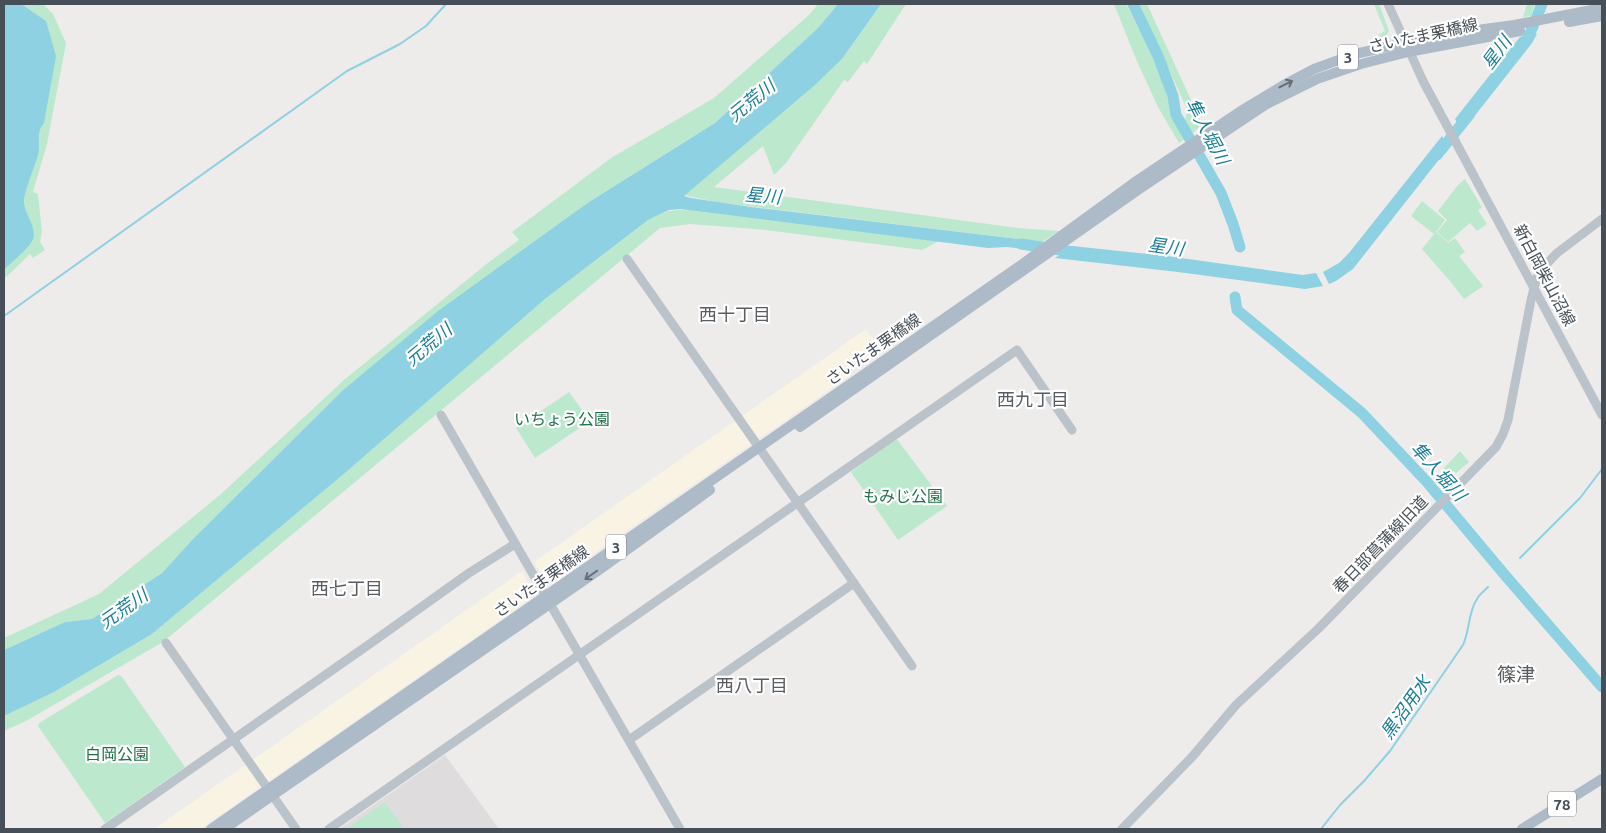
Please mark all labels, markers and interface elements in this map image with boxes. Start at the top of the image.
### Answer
street label: さいたま栗橋線 [1367,15,1479,55]
water label: 星川 [1477,30,1516,72]
road number: 3 [1338,44,1358,70]
water label: 元荒川 [724,74,780,125]
one-way arrow [1278,79,1293,88]
water label: 隼人堀川 [1182,95,1235,169]
water label: 星川 [744,183,784,207]
street label: 新白岡柴山沼線 [1511,221,1579,329]
water label: 星川 [1147,234,1187,259]
district label: 西十丁目 [699,304,771,324]
street label: さいたま栗橋線 [822,310,924,388]
water label: 元荒川 [401,318,457,369]
district label: 西九丁目 [997,389,1069,409]
park label: いちょう公園 [514,410,610,428]
water label: 隼人堀川 [1407,438,1472,506]
park label: もみじ公園 [863,487,943,505]
street label: 春日部菖蒲線旧道 [1329,492,1431,596]
road number: 3 [606,534,626,560]
street label: さいたま栗橋線 [490,542,592,620]
one-way arrow [584,570,598,580]
district label: 西七丁目 [311,578,383,598]
water label: 元荒川 [95,583,152,632]
district label: 篠津 [1497,663,1535,685]
water label: 黒沼用水 [1376,670,1435,742]
district label: 西八丁目 [716,675,788,695]
park label: 白岡公園 [85,745,149,763]
road number: 78 [1548,792,1576,816]

